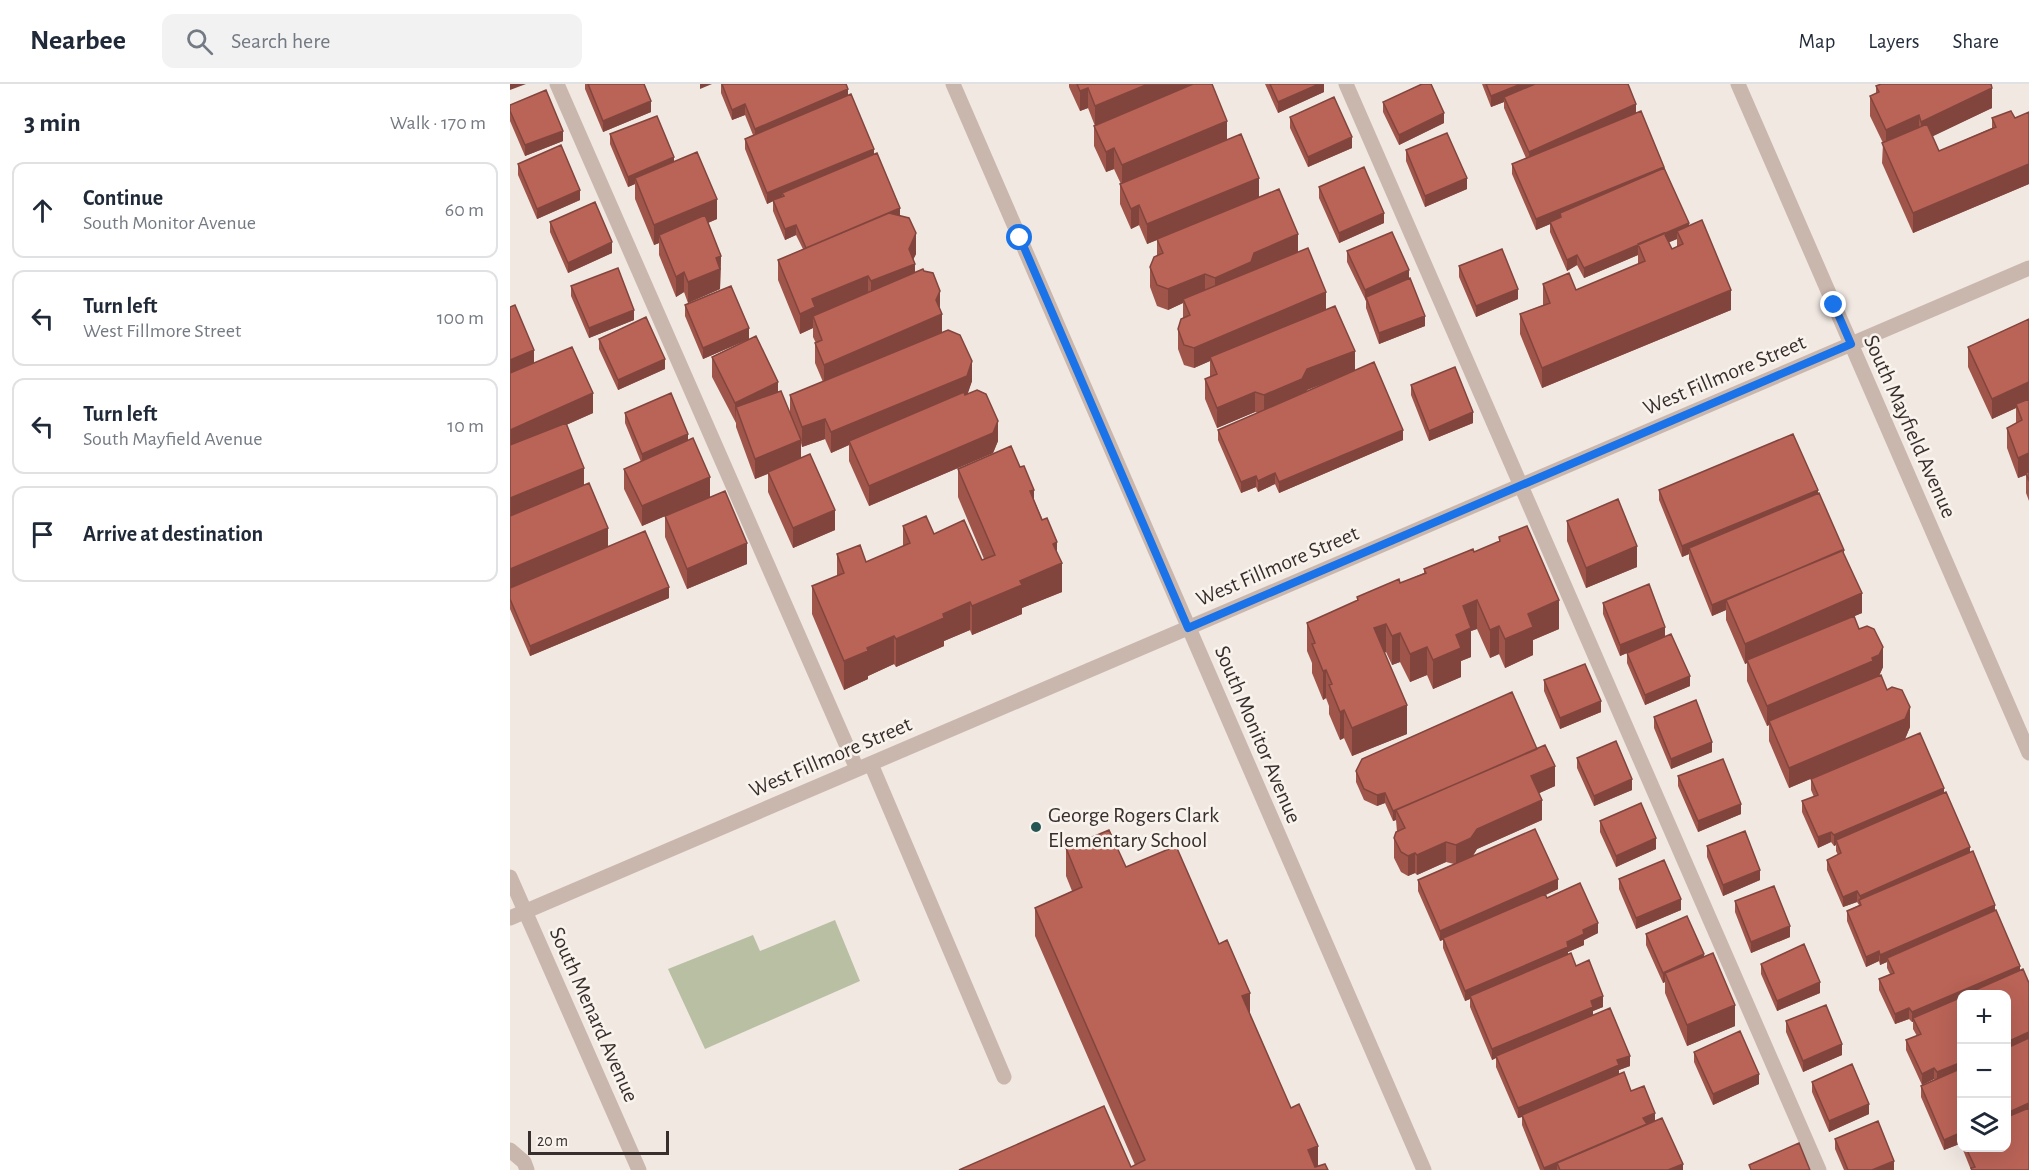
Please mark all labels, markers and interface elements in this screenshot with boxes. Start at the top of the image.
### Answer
search box [162,14,582,68]
icon: search [183,25,216,58]
text: Nearbee [30,27,126,55]
text: Search here [231,30,330,52]
text: Map [1799,31,1835,52]
text: Layers [1868,31,1919,52]
text: Share [1952,31,1999,52]
text: 3 min [24,110,81,136]
text: Walk · 170 m [390,113,486,133]
text: Continue [83,187,163,209]
icon: ahead [26,194,59,227]
text: 60 m [445,200,484,220]
text: South Monitor Avenue [83,213,256,233]
route start [1006,224,1032,250]
route end [1820,291,1846,317]
text: Turn left [83,295,157,317]
icon: left [26,302,59,335]
text: 100 m [437,308,484,328]
text: West Fillmore Street [83,321,241,341]
street label: West Fillmore Street [1640,331,1809,419]
street label: South Mayfield Avenue [1860,332,1960,521]
text: Turn left [83,403,157,425]
icon: left [26,410,59,443]
text: 10 m [447,416,484,436]
text: South Mayfield Avenue [83,429,262,449]
icon: arrive [26,518,59,551]
street label: West Fillmore Street [1193,522,1362,610]
text: Arrive at destination [83,523,263,545]
street label: South Monitor Avenue [1211,642,1305,826]
street label: West Fillmore Street [746,713,915,801]
place label: George Rogers Clark Elementary School [1048,804,1219,851]
marker: George Rogers Clark Elementary School [1029,820,1043,834]
street label: South Menard Avenue [546,924,643,1105]
map controls [1957,990,2011,1152]
button: + [1957,990,2011,1044]
button: − [1957,1044,2011,1098]
button: layers [1957,1098,2011,1152]
scale bar [528,1128,669,1156]
text: 20 m [537,1133,568,1149]

